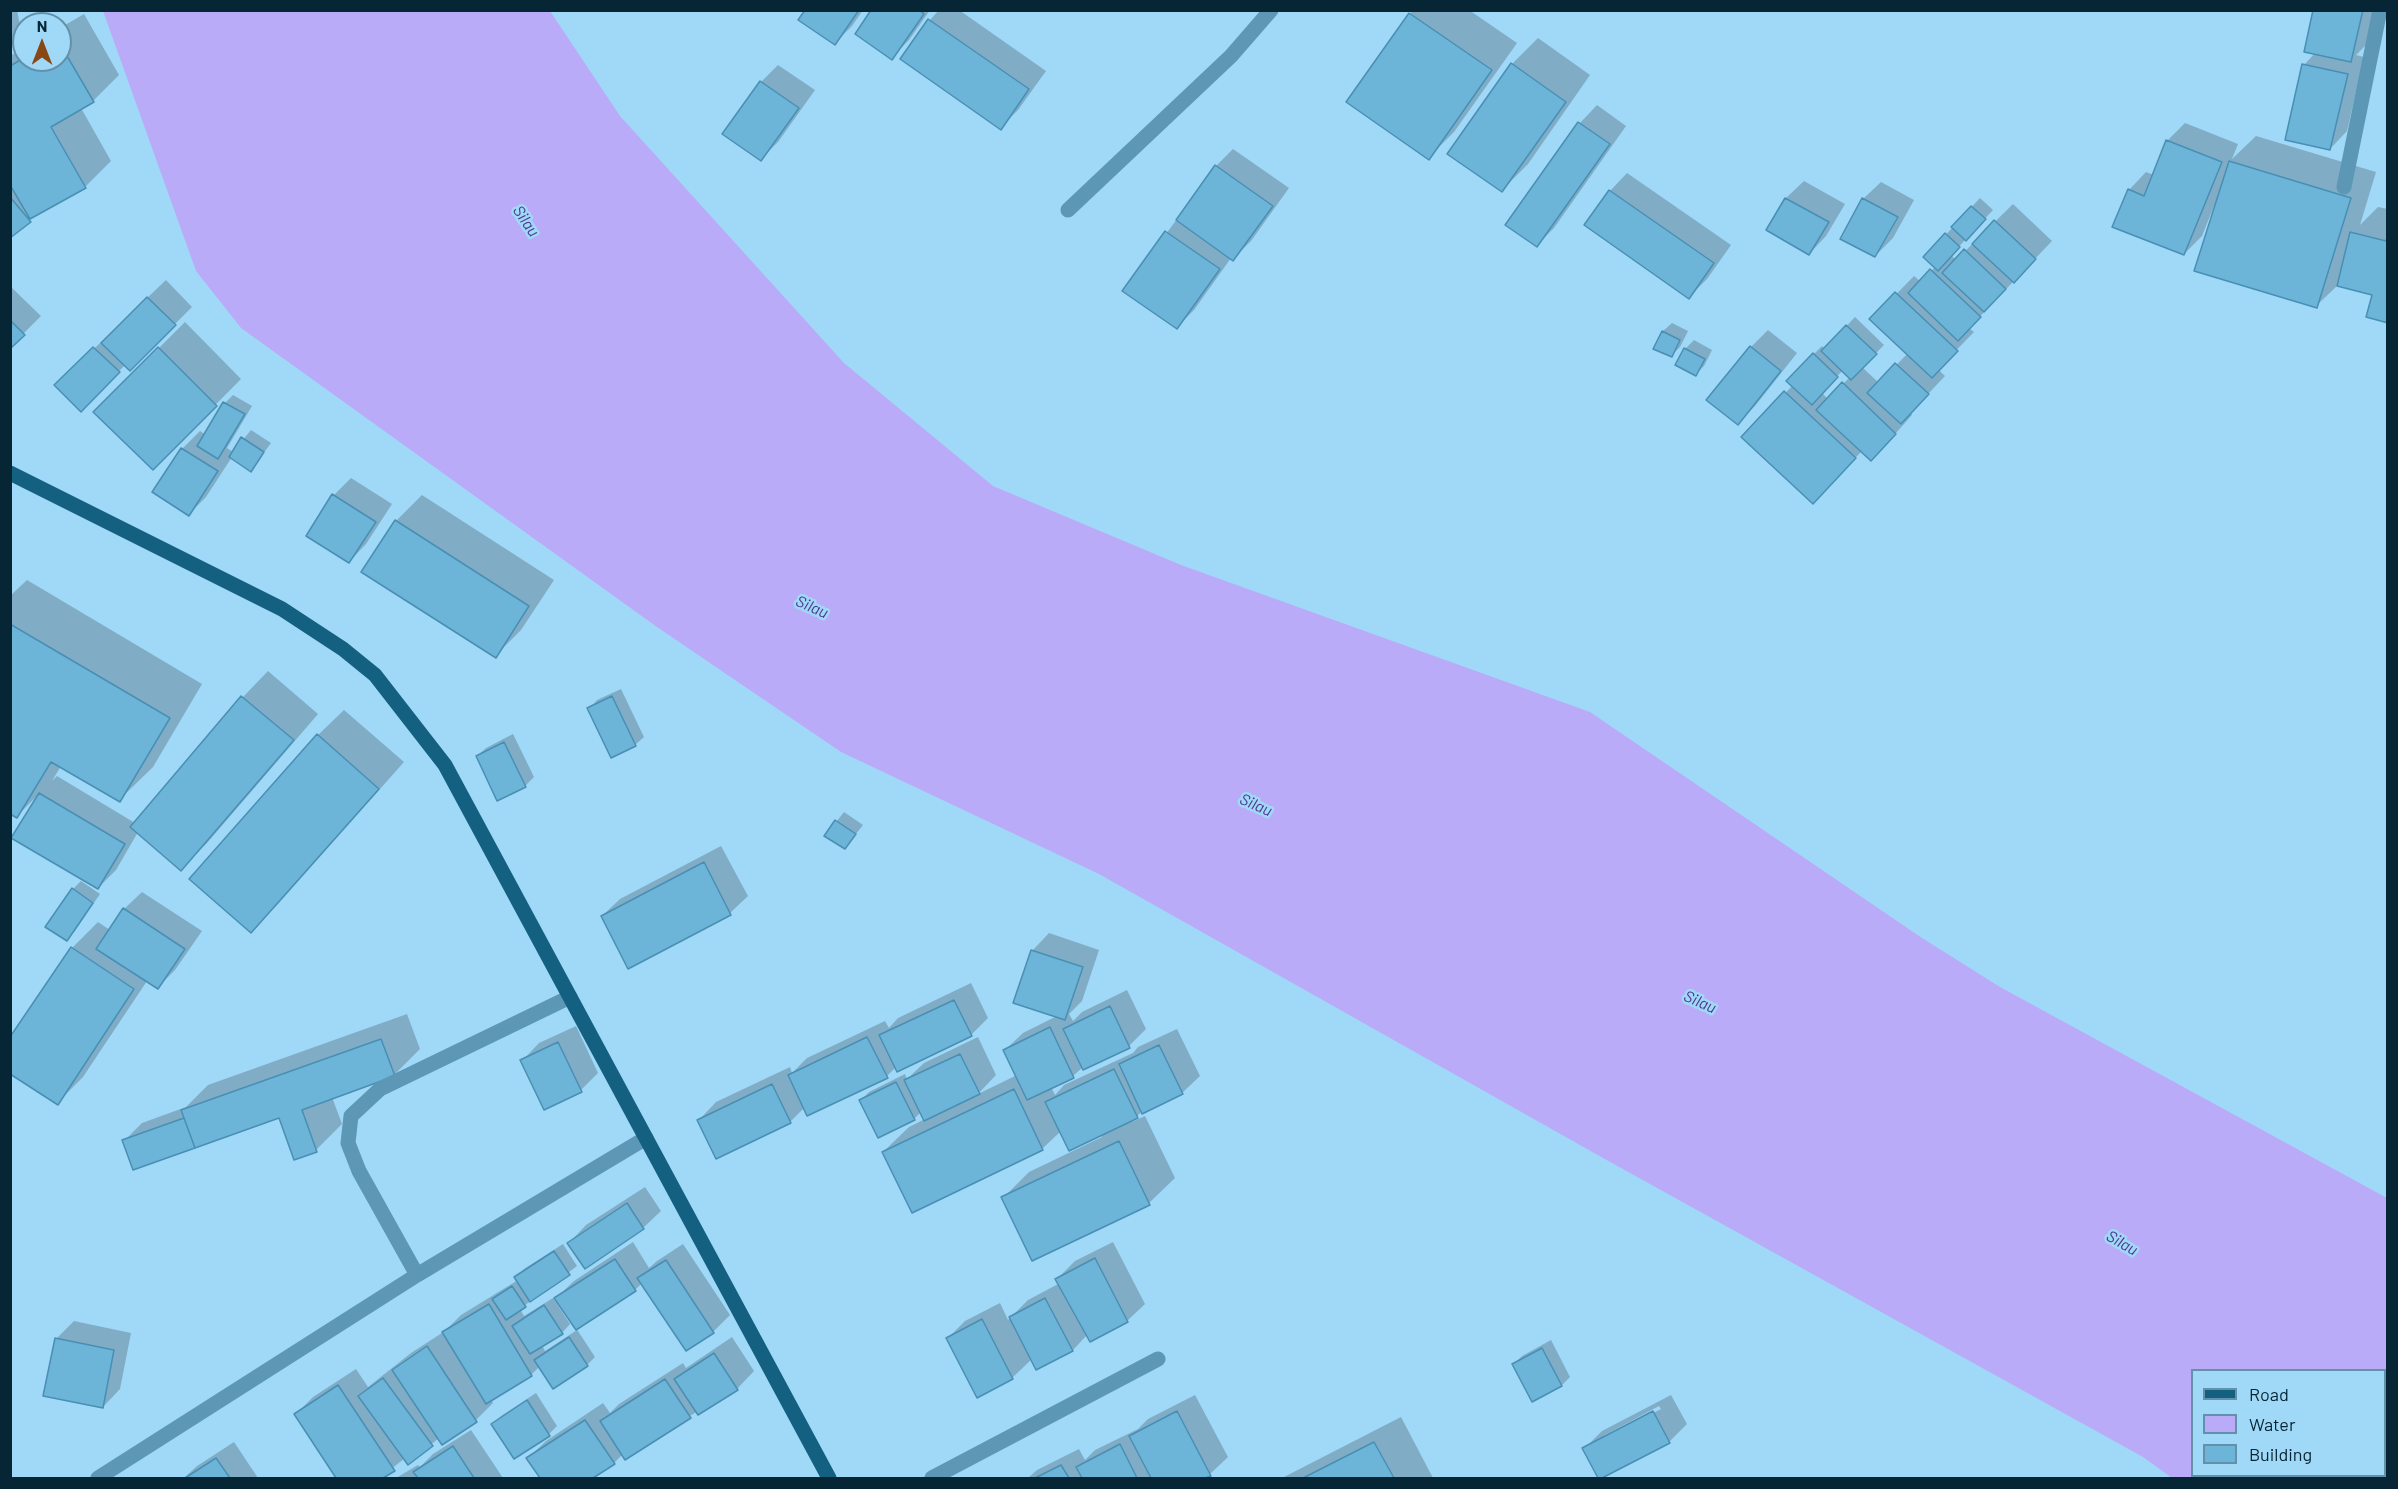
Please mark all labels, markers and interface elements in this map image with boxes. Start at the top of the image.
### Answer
north arrow [12,12,72,72]
text: N [37,16,47,35]
water label: Silau [509,202,543,240]
water label: Silau [793,591,831,623]
water label: Silau [1237,789,1275,821]
water label: Silau [1681,986,1719,1018]
water label: Silau [2103,1226,2141,1260]
legend [2191,1369,2386,1477]
text: Road [2249,1383,2289,1405]
text: Water [2249,1413,2296,1435]
text: Building [2249,1443,2312,1465]

